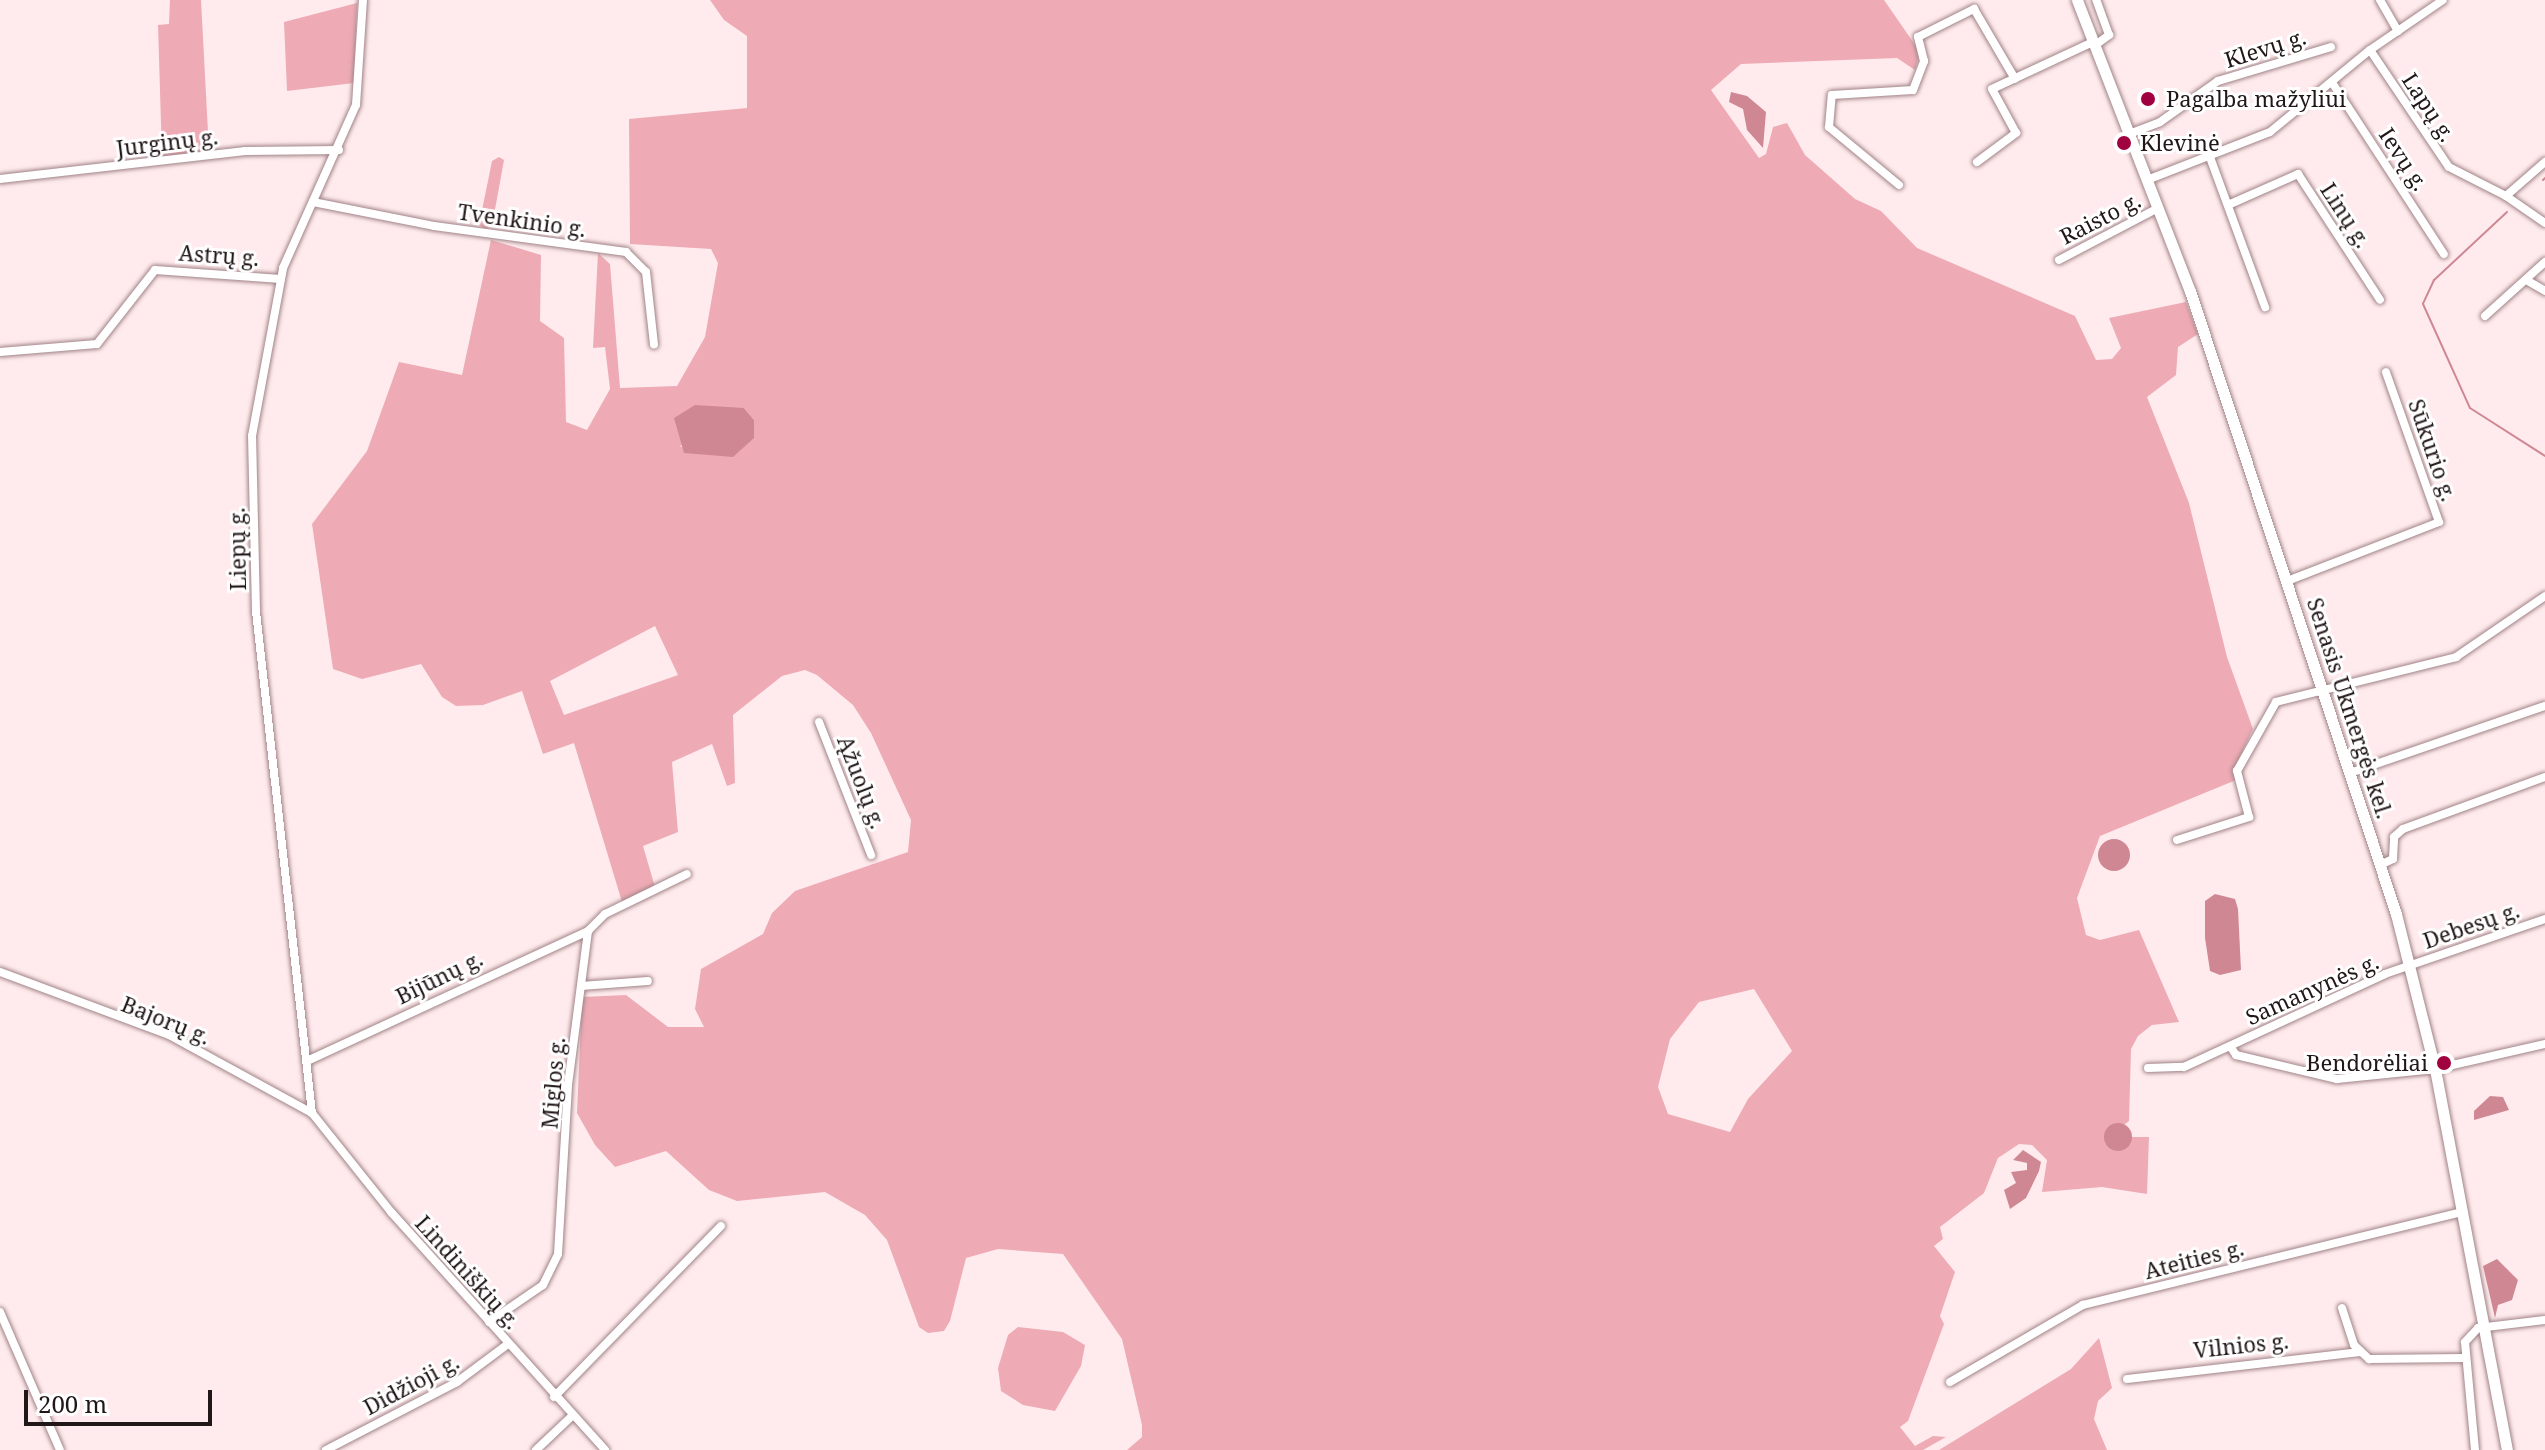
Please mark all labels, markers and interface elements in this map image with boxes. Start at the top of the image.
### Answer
street label: Klevų g. [2221,23,2309,73]
street label: Lapų g. [2397,68,2461,146]
place label: Pagalba mažyliui [2166,86,2346,112]
marker: Pagalba mažyliui [2137,88,2159,110]
street label: Jurginų g. [115,123,219,161]
street label: Ievų g. [2374,123,2434,195]
place label: Klevinė [2140,130,2220,156]
marker: Klevinė [2115,134,2133,152]
street label: Linų g. [2315,178,2377,252]
street label: Raisto g. [2055,186,2145,250]
street label: Tvenkinio g. [456,198,588,242]
street label: Astrų g. [178,239,260,271]
street label: Sūkurio g. [2403,396,2463,504]
street label: Liepų g. [223,507,251,591]
street label: Senasis Ukmergės kel. [2302,594,2398,822]
street label: Ąžuolų g. [832,732,892,832]
street label: Debesų g. [2419,896,2523,954]
street label: Bijūnų g. [391,945,487,1009]
street label: Samanynės g. [2241,948,2383,1030]
street label: Bajorų g. [118,990,214,1050]
street label: Miglos g. [536,1036,570,1130]
place label: Bendorėliai [2306,1050,2428,1076]
marker: Bendorėliai [2435,1054,2453,1072]
street label: Lindiniškių g. [410,1210,526,1334]
street label: Ateities g. [2142,1234,2246,1284]
street label: Vilnios g. [2192,1327,2290,1363]
street label: Didžioji g. [359,1348,463,1420]
scale bar [28,1374,216,1424]
text: 200 m [38,1387,107,1420]

